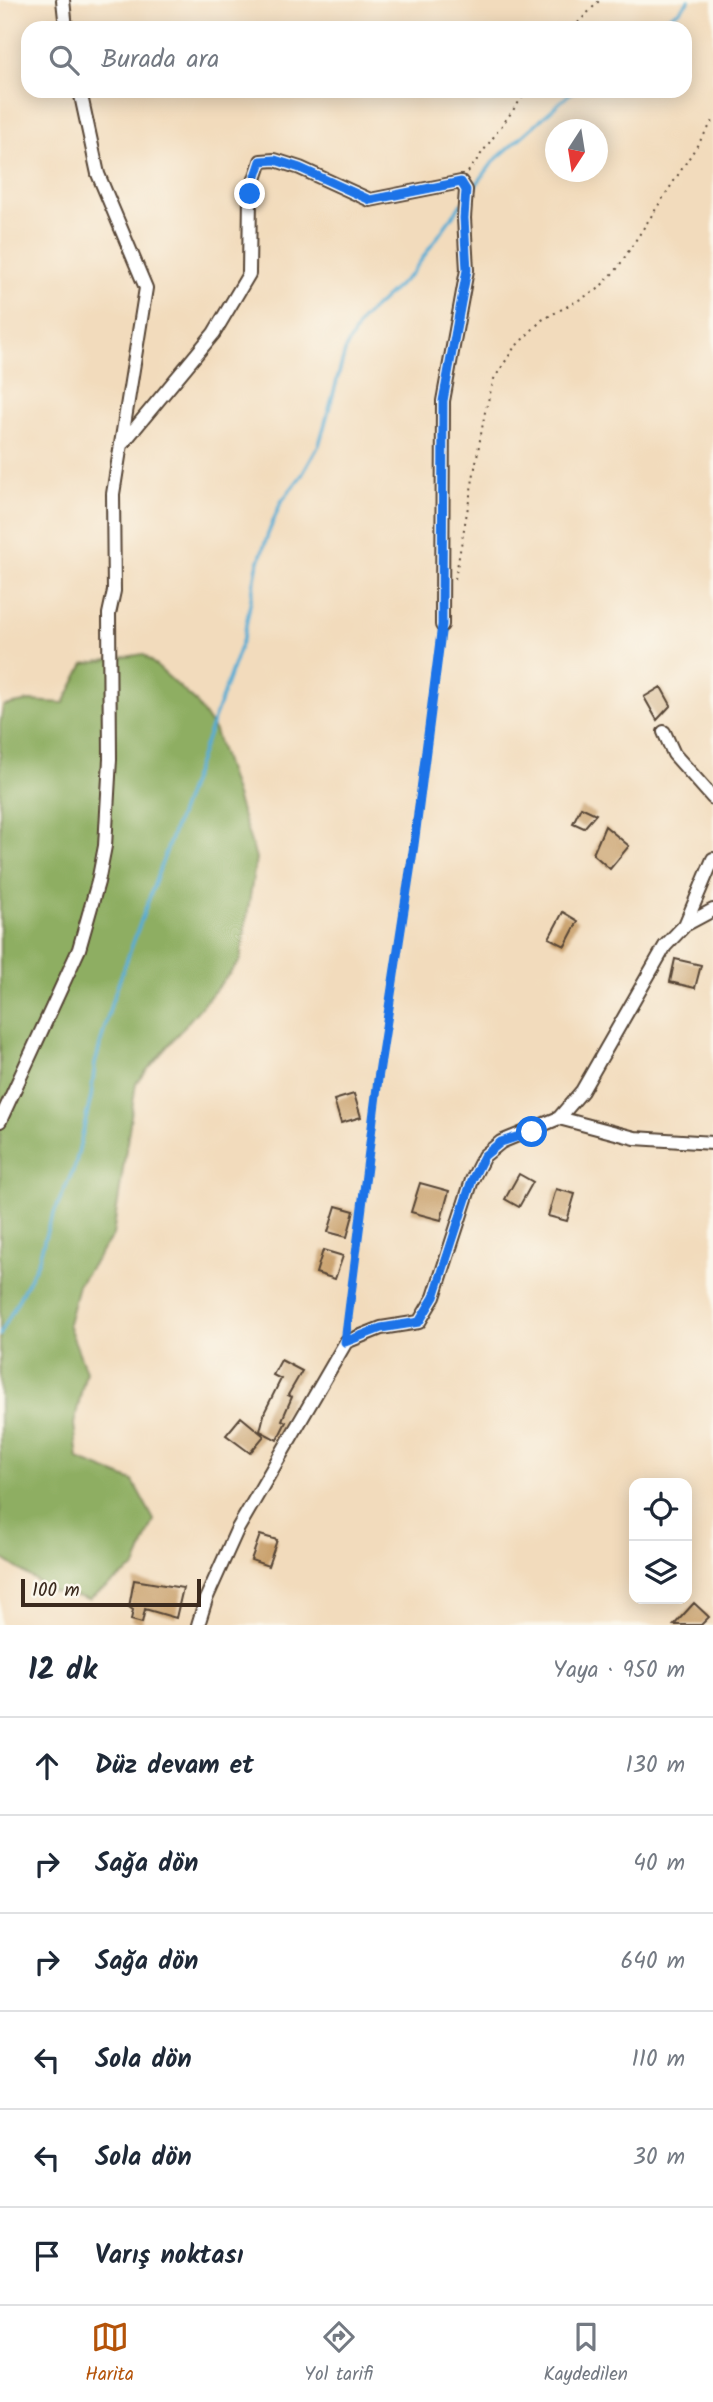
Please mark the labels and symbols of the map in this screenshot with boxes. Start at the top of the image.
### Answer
north arrow [545,119,608,182]
route end [234,178,265,209]
route start [516,1116,547,1147]
scale bar [21,1576,201,1608]

